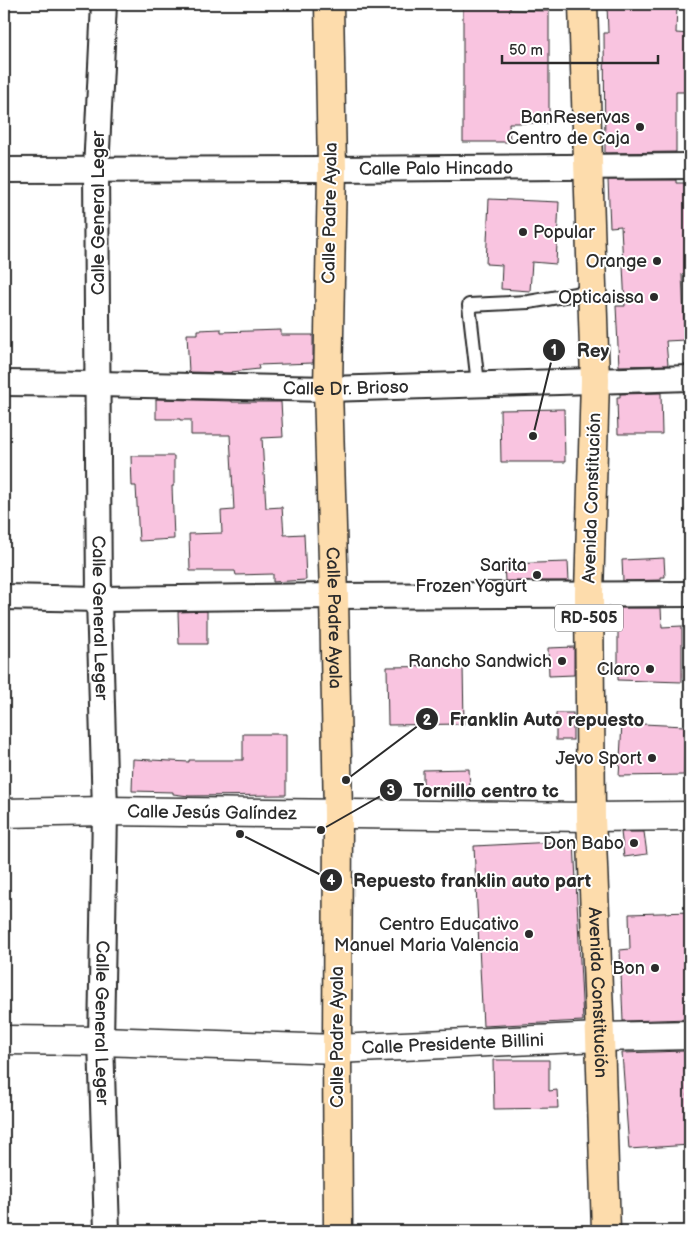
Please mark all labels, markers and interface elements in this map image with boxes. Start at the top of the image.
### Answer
scale bar [502,32,658,64]
text: 50 m [509,41,543,60]
place label: BanReservas Centro de Caja [506,107,630,149]
marker: BanReservas Centro de Caja [634,121,646,133]
street label: Calle General Leger [88,130,109,295]
street label: Calle Padre Ayala [318,142,342,284]
street label: Calle Palo Hincado [359,157,513,179]
place label: Popular [533,222,595,243]
marker: Popular [517,226,529,238]
place label: Orange [586,251,647,272]
marker: Orange [651,255,663,267]
place label: Opticaissa [558,287,644,308]
marker: Opticaissa [648,291,660,303]
callout: Rey [541,333,619,367]
text: Rey [577,340,610,363]
text: 1 [551,341,557,360]
street label: Calle Dr. Brioso [283,376,409,400]
street label: Avenida Constitución [579,412,605,584]
street label: Calle General Leger [88,535,112,701]
street label: Calle Padre Ayala [322,547,346,689]
place label: Sarita Frozen Yogurt [415,555,527,597]
marker: Sarita Frozen Yogurt [531,569,543,581]
road number: RD-505 [555,604,623,632]
place label: Rancho Sandwich [408,651,552,672]
marker: Rancho Sandwich [556,655,568,667]
place label: Claro [597,659,640,680]
marker: Claro [644,663,656,675]
callout: Franklin Auto repuesto [415,702,655,736]
text: Franklin Auto repuesto [450,709,645,732]
text: 2 [423,711,432,730]
place label: Jevo Sport [555,748,642,769]
marker: Jevo Sport [646,752,658,764]
callout: Tornillo centro tc [379,773,569,807]
text: Tornillo centro tc [413,780,559,803]
text: 3 [387,781,396,800]
street label: Calle Jesús Galíndez [127,801,297,824]
place label: Don Babo [543,833,624,854]
marker: Don Babo [628,837,640,849]
callout: Repuesto franklin auto part [318,863,602,897]
text: Repuesto franklin auto part [353,870,592,893]
text: 4 [327,871,336,890]
street label: Avenida Constitución [584,907,612,1078]
place label: Centro Educativo Manuel Maria Valencia [334,914,519,956]
marker: Centro Educativo Manuel Maria Valencia [523,928,535,940]
street label: Calle General Leger [90,940,114,1106]
place label: Bon [612,958,645,979]
marker: Bon [649,962,661,974]
street label: Calle Padre Ayala [327,966,348,1108]
street label: Calle Presidente Billini [361,1029,544,1058]

